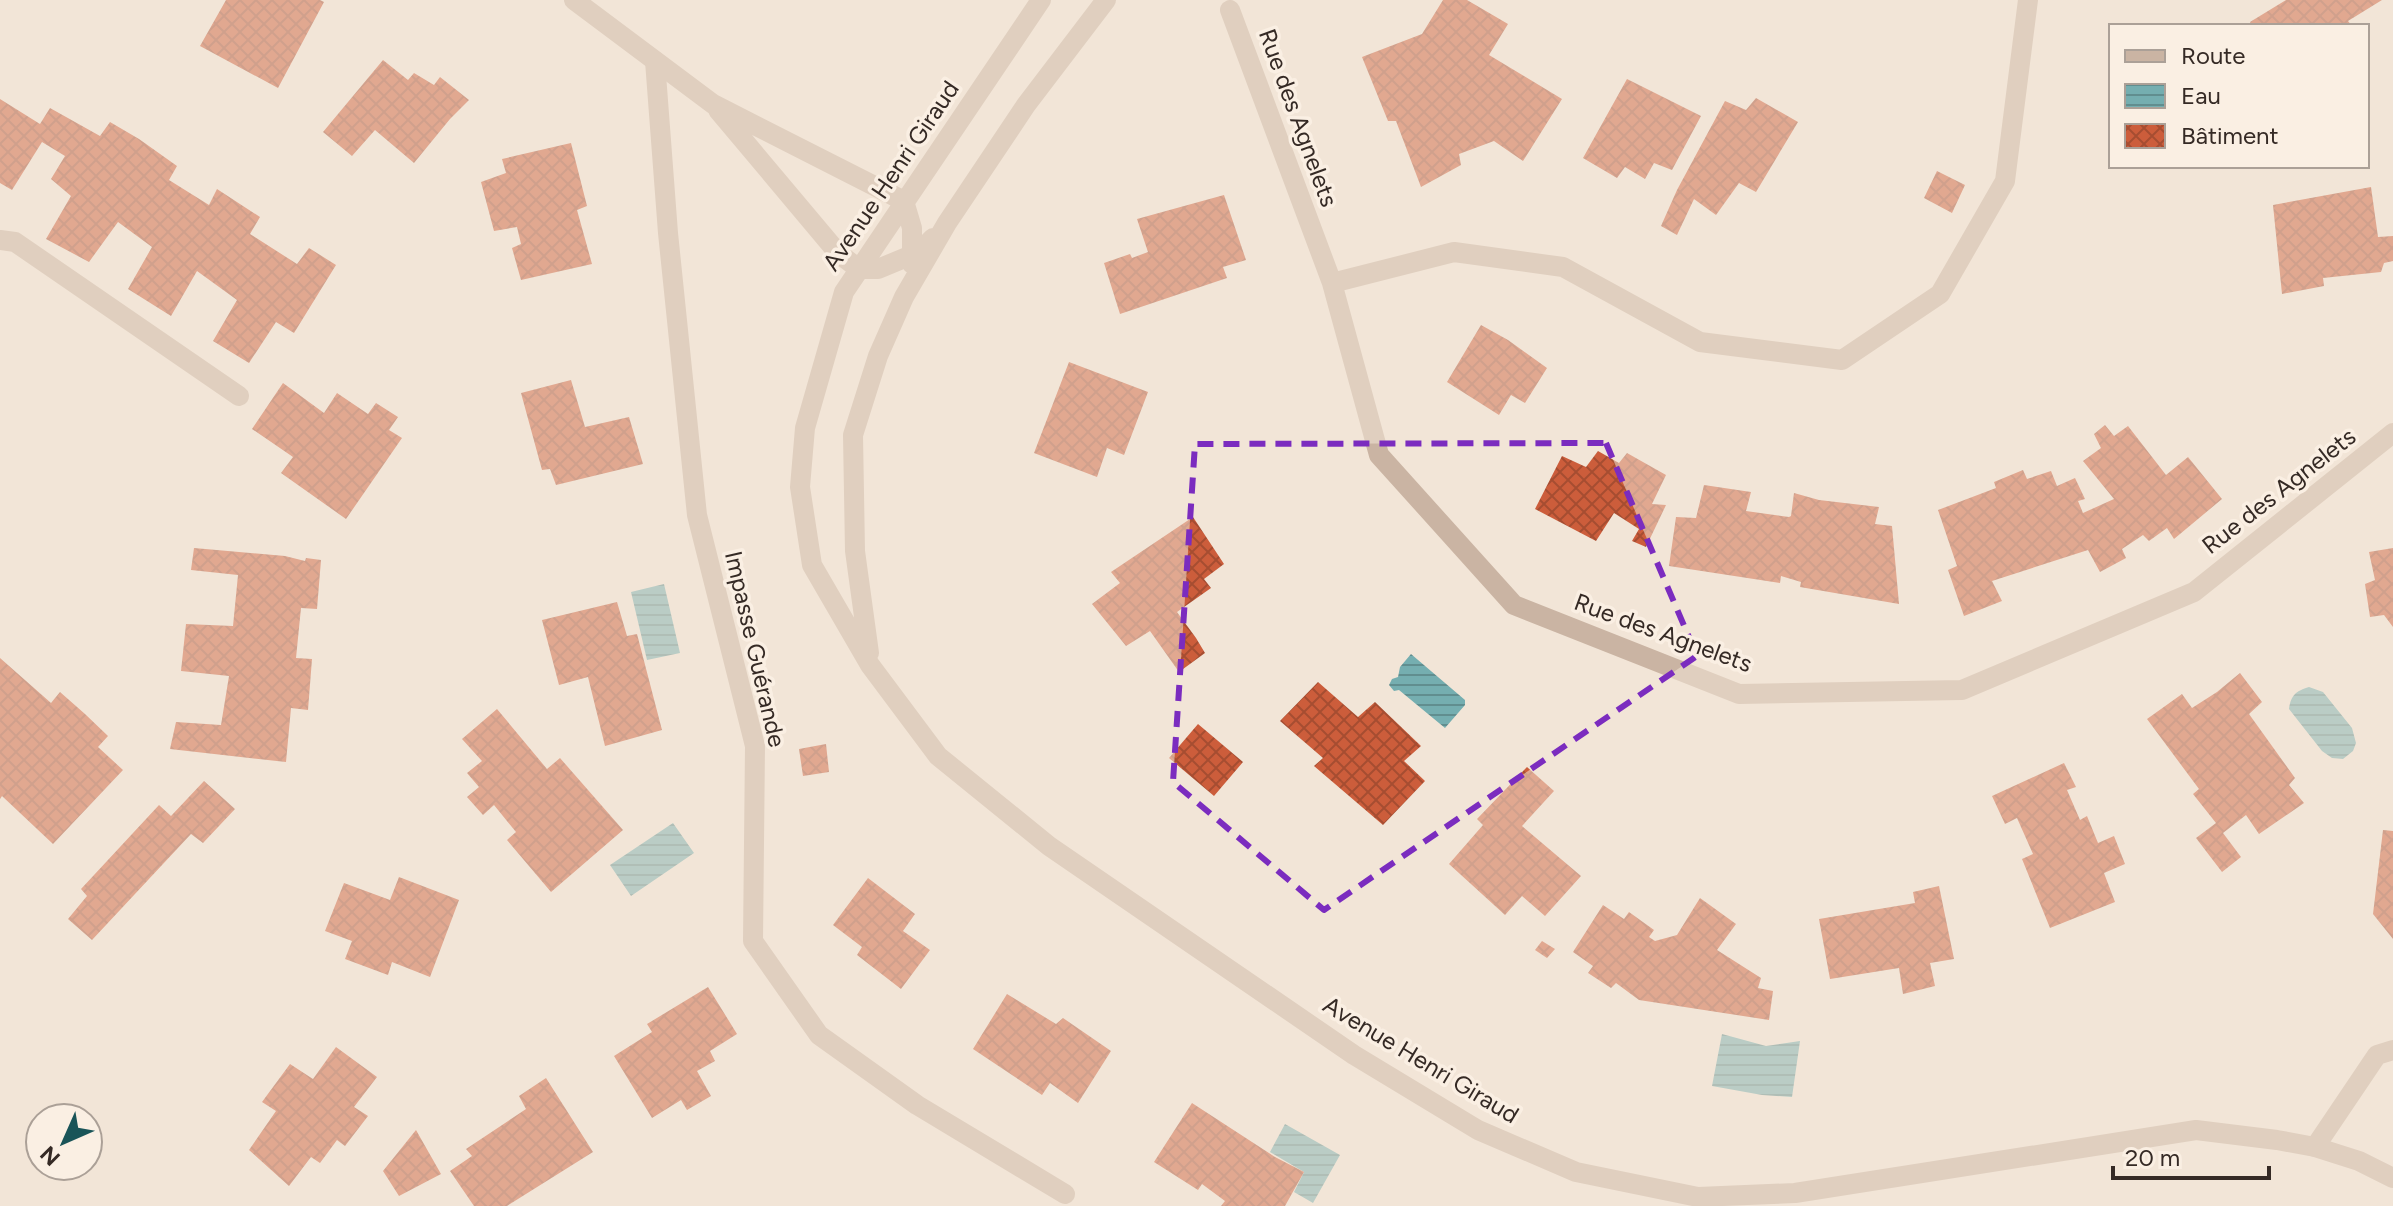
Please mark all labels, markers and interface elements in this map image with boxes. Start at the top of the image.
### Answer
legend [2109,24,2369,168]
street label: Rue des Agnelets [1253,25,1344,211]
text: Route [2181,41,2245,70]
street label: Avenue Henri Giraud [816,75,965,276]
text: Eau [2181,81,2221,110]
text: Bâtiment [2181,121,2279,150]
street label: Rue des Agnelets [2196,422,2361,560]
street label: Impasse Guérande [719,548,792,750]
street label: Rue des Agnelets [1570,587,1756,678]
street label: Avenue Henri Giraud [1318,990,1524,1129]
north arrow [24,1102,104,1182]
scale bar [2113,1130,2269,1180]
text: N [35,1140,66,1171]
text: 20 m [2125,1143,2180,1172]

